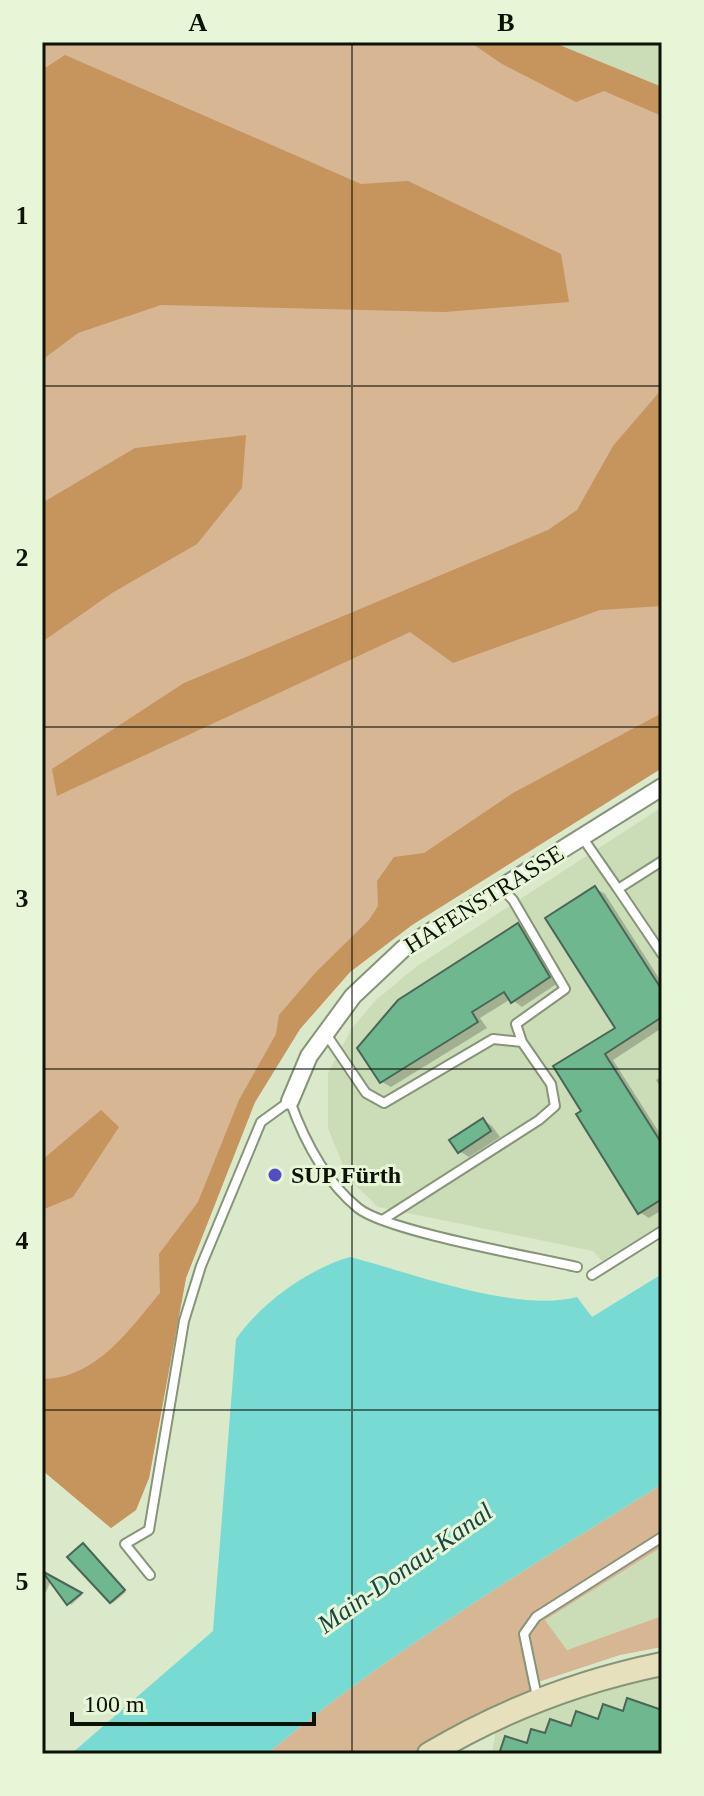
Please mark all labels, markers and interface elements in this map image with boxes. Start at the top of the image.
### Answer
text: A [189,8,208,37]
text: B [497,8,515,37]
text: 1 [16,201,29,230]
text: 2 [16,543,29,572]
street label: HAFENSTRASSE [400,840,568,958]
text: 3 [16,884,29,913]
place label: SUP Fürth [291,1162,401,1188]
marker: SUP Fürth [266,1166,284,1184]
text: 4 [16,1226,29,1255]
water label: Main-Donau-Kanal [311,1497,498,1640]
text: 5 [16,1567,29,1596]
scale bar [72,1676,314,1726]
text: 100 m [84,1691,145,1717]

